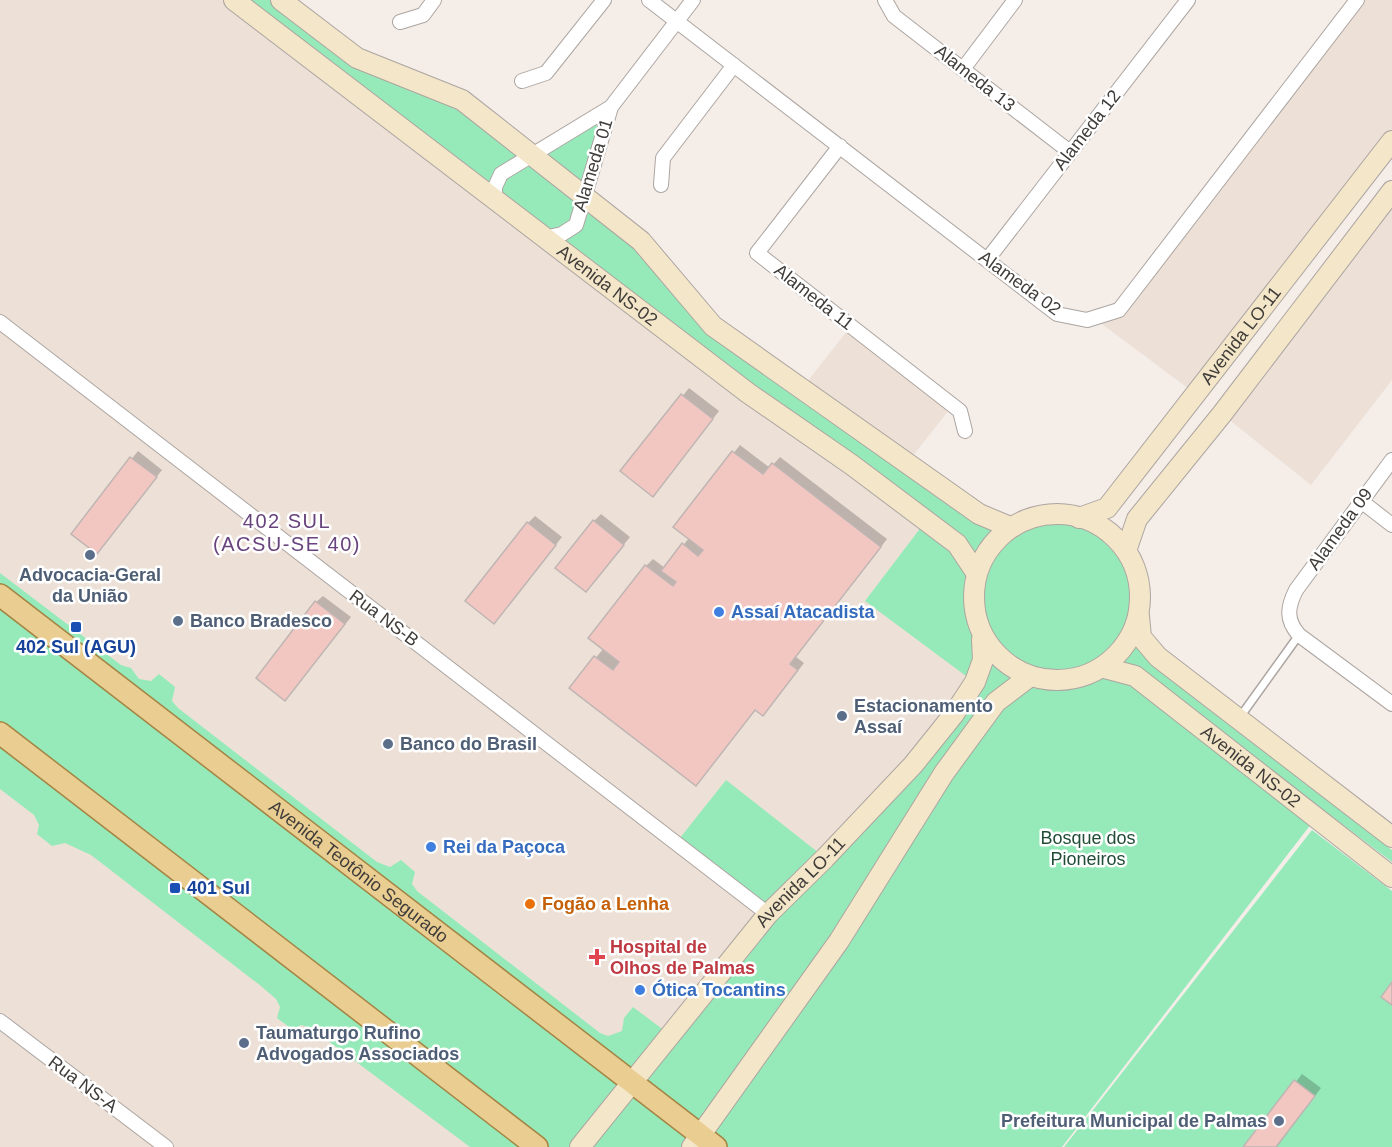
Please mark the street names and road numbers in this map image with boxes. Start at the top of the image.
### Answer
street label: Alameda 13 [931,41,1019,115]
street label: Alameda 12 [1050,86,1124,174]
street label: Alameda 01 [569,116,617,214]
street label: Avenida NS-02 [553,241,661,330]
street label: Alameda 02 [975,247,1065,319]
street label: Alameda 11 [771,260,857,334]
street label: Avenida LO-11 [1197,283,1285,389]
street label: Alameda 09 [1304,484,1376,574]
street label: Rua NS-B [346,586,422,650]
street label: Avenida NS-02 [1197,721,1304,812]
street label: Avenida Teotônio Segurado [265,796,452,947]
street label: Avenida LO-11 [752,833,849,931]
street label: Rua NS-A [45,1052,121,1116]

